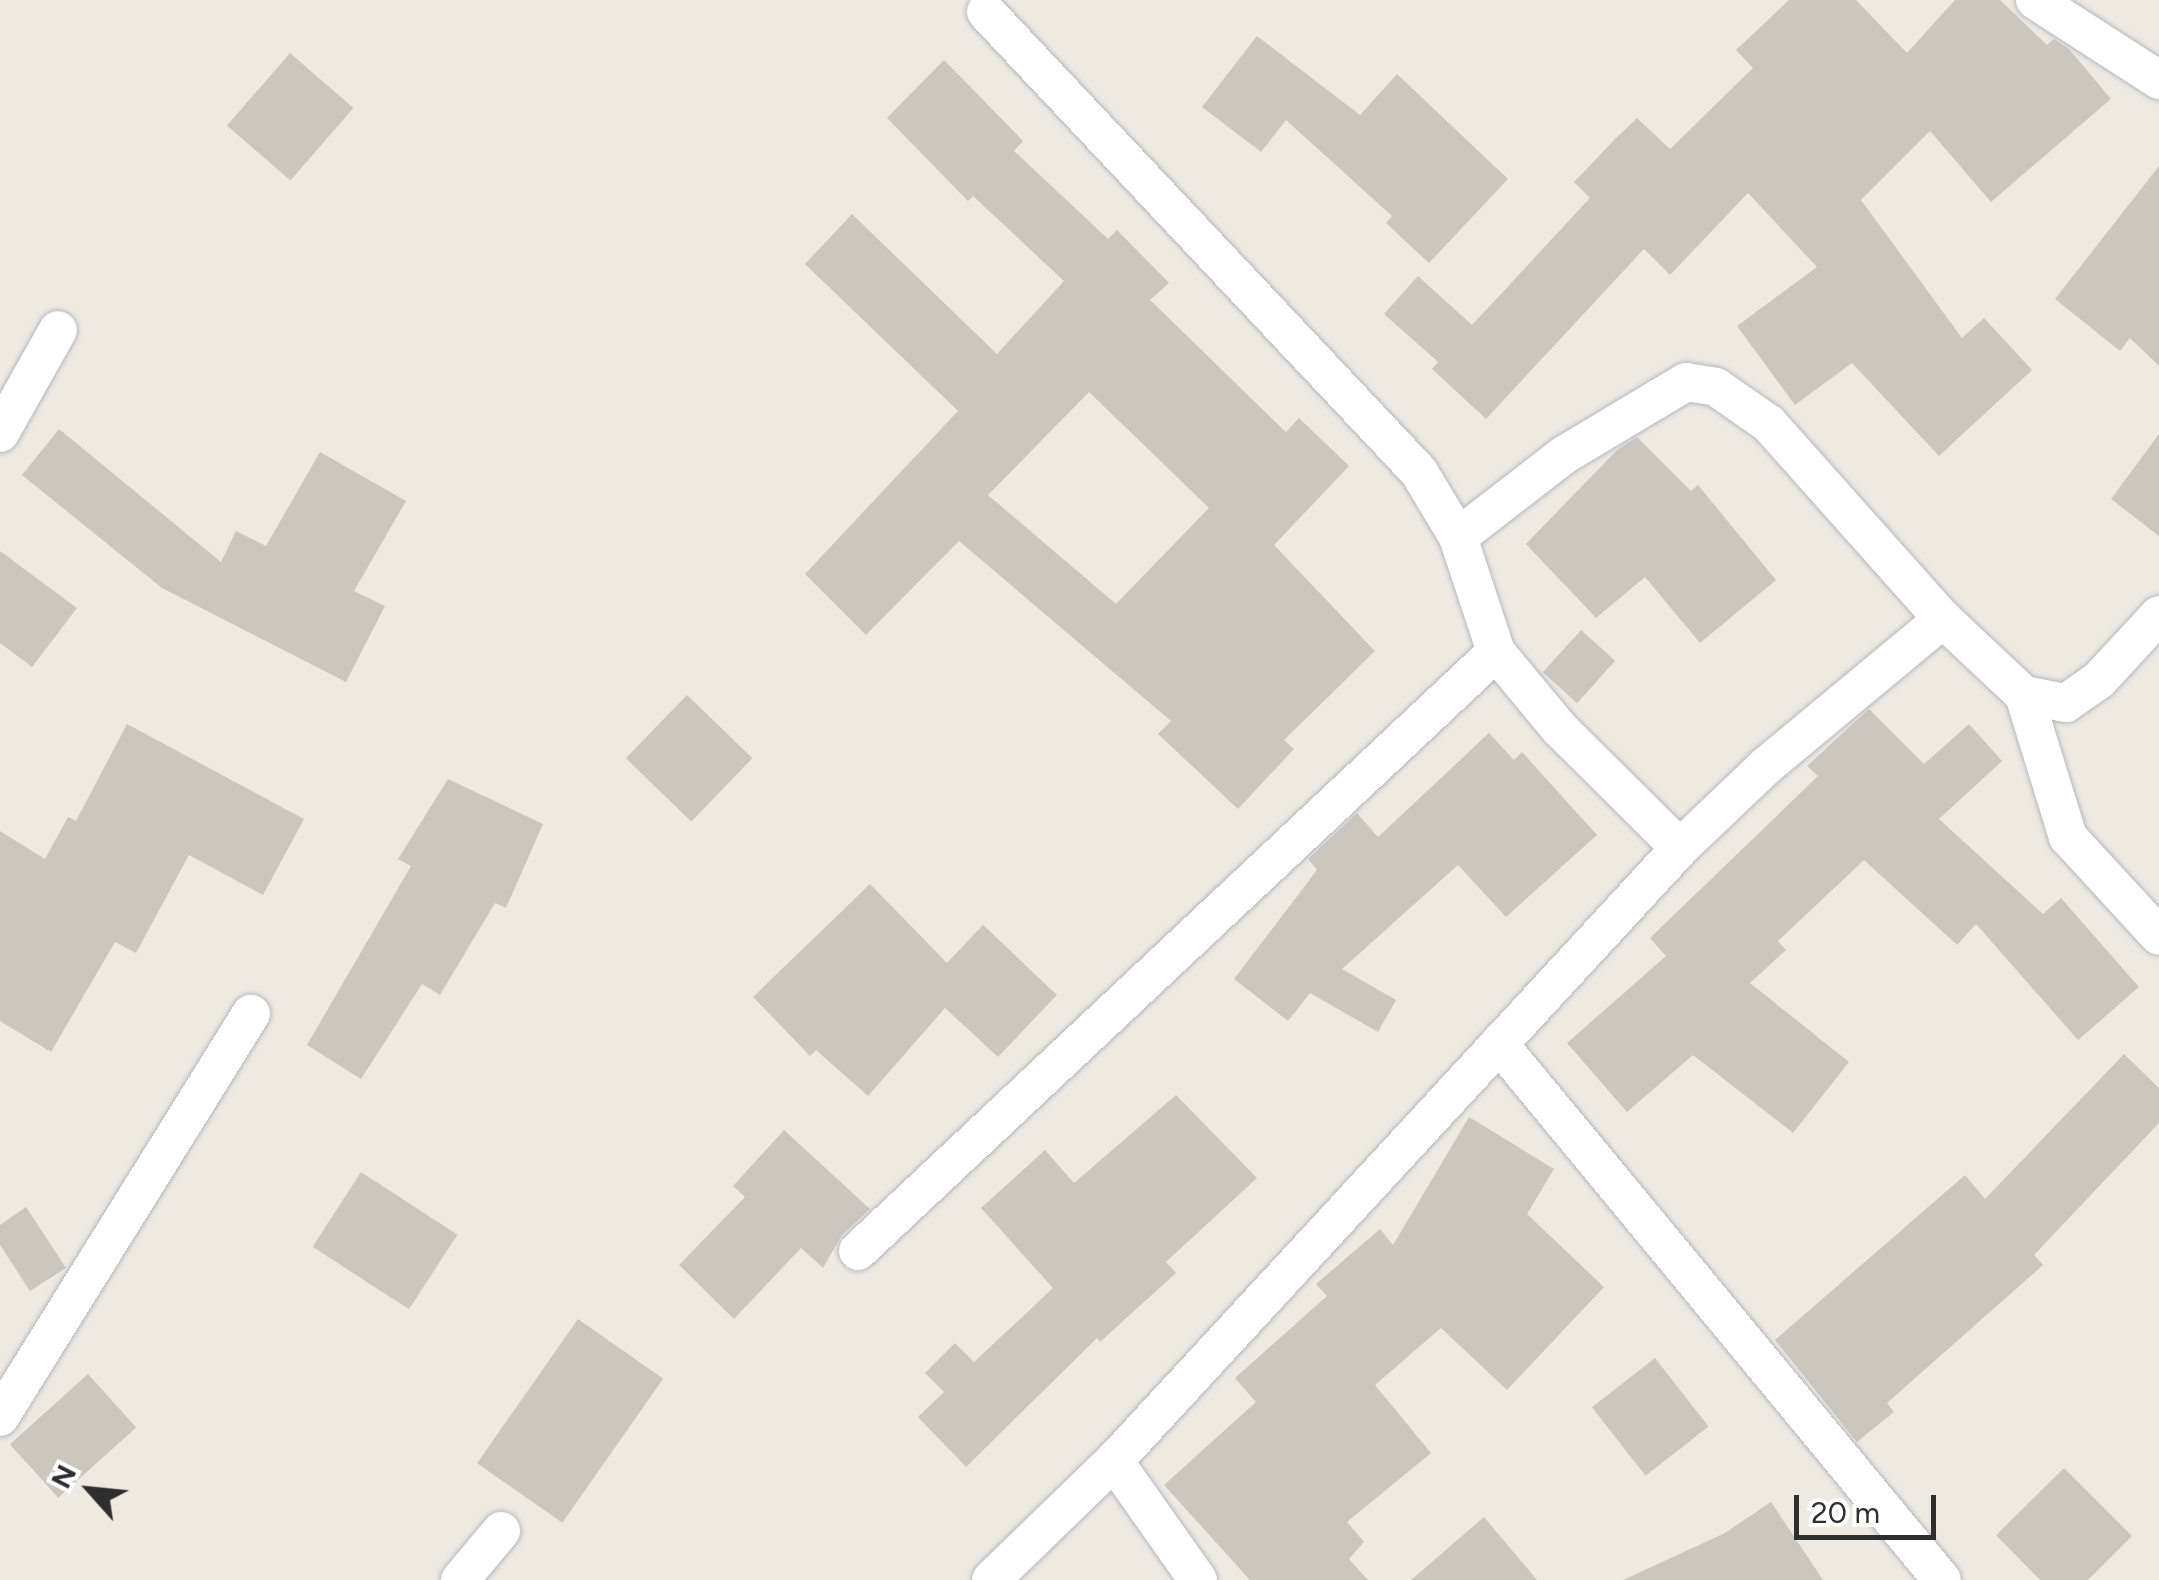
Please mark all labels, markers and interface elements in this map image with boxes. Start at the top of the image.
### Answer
north arrow [40,1440,140,1540]
text: N [43,1459,83,1494]
scale bar [1799,1475,1942,1537]
text: 20 m [1811,1494,1880,1531]

